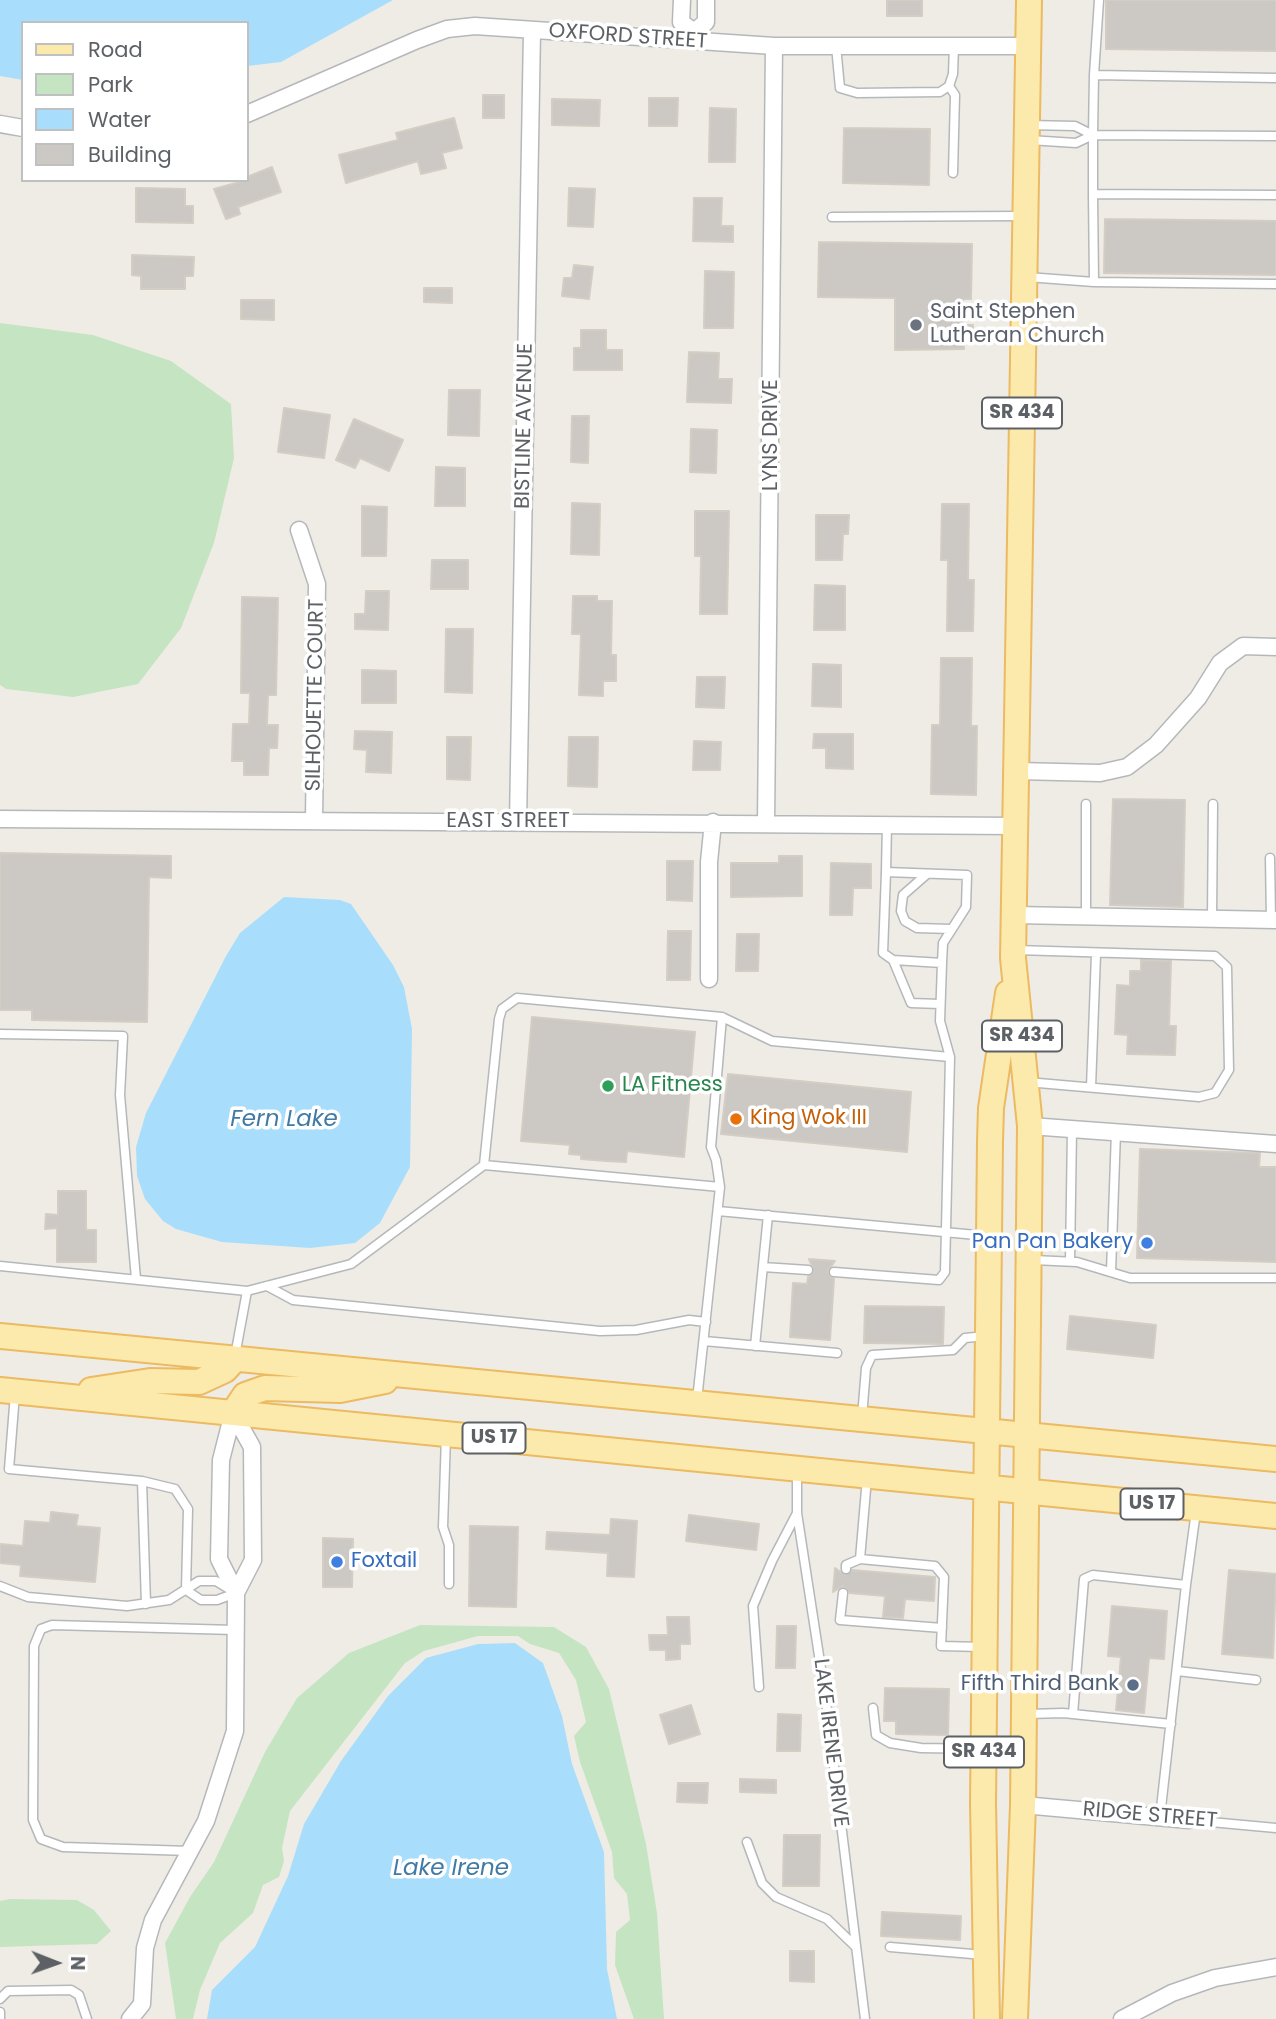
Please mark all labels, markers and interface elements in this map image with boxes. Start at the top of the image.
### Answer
street label: OXFORD STREET [548,19,708,55]
legend [21,21,248,182]
text: Road [88,35,143,64]
text: Park [88,70,133,99]
text: Water [88,105,151,134]
text: Building [88,140,172,169]
place label: Saint Stephen Lutheran Church [930,300,1105,350]
marker: Saint Stephen Lutheran Church [908,317,924,333]
street label: BISTLINE AVENUE [511,343,539,509]
street label: LYNS DRIVE [759,379,785,491]
road number: SR 434 [982,398,1062,428]
street label: SILHOUETTE COURT [302,598,330,792]
street label: EAST STREET [446,809,570,835]
road number: SR 434 [982,1020,1062,1052]
place label: LA Fitness [622,1073,723,1099]
marker: LA Fitness [600,1078,616,1094]
water label: Fern Lake [230,1106,338,1134]
place label: King Wok III [750,1106,867,1132]
marker: King Wok III [728,1111,744,1127]
place label: Pan Pan Bakery [972,1230,1133,1256]
marker: Pan Pan Bakery [1139,1235,1155,1251]
road number: US 17 [462,1422,526,1454]
road number: US 17 [1120,1488,1184,1520]
place label: Foxtail [351,1549,417,1575]
marker: Foxtail [329,1554,345,1570]
street label: LAKE IRENE DRIVE [807,1657,853,1829]
place label: Fifth Third Bank [961,1672,1119,1698]
marker: Fifth Third Bank [1125,1677,1141,1693]
road number: SR 434 [944,1736,1024,1768]
street label: RIDGE STREET [1082,1798,1218,1834]
water label: Lake Irene [393,1855,509,1883]
north arrow [21,1928,91,1998]
text: N [64,1956,91,1971]

